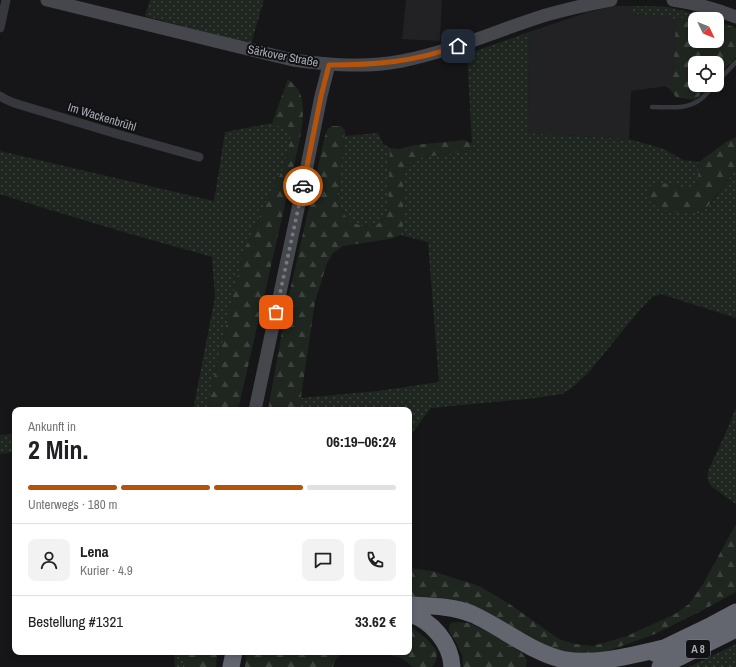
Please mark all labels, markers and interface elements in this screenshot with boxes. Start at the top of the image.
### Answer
north arrow [688,12,724,48]
map controls [688,12,724,92]
pin [441,29,475,63]
icon: home [447,35,469,57]
street label: Särkover Straße [246,41,320,71]
button: locate [688,56,724,92]
street label: Im Wackenbrühl [66,99,138,135]
courier [283,166,323,206]
icon: car [292,175,314,197]
pin [259,295,293,329]
icon: bag [265,301,287,323]
text: Ankunft in [28,418,76,435]
text: 06:19–06:24 [326,431,396,452]
text: 2 Min. [28,432,88,467]
text: Unterwegs · 180 m [28,496,117,513]
button: person [28,539,70,581]
button: chat [302,539,344,581]
button: phone [354,539,396,581]
text: Lena [80,541,109,562]
text: Kurier · 4.9 [80,562,133,579]
text: Bestellung #1321 [28,611,123,632]
text: 33.62 € [355,611,396,632]
road number: A 8 [686,640,710,658]

